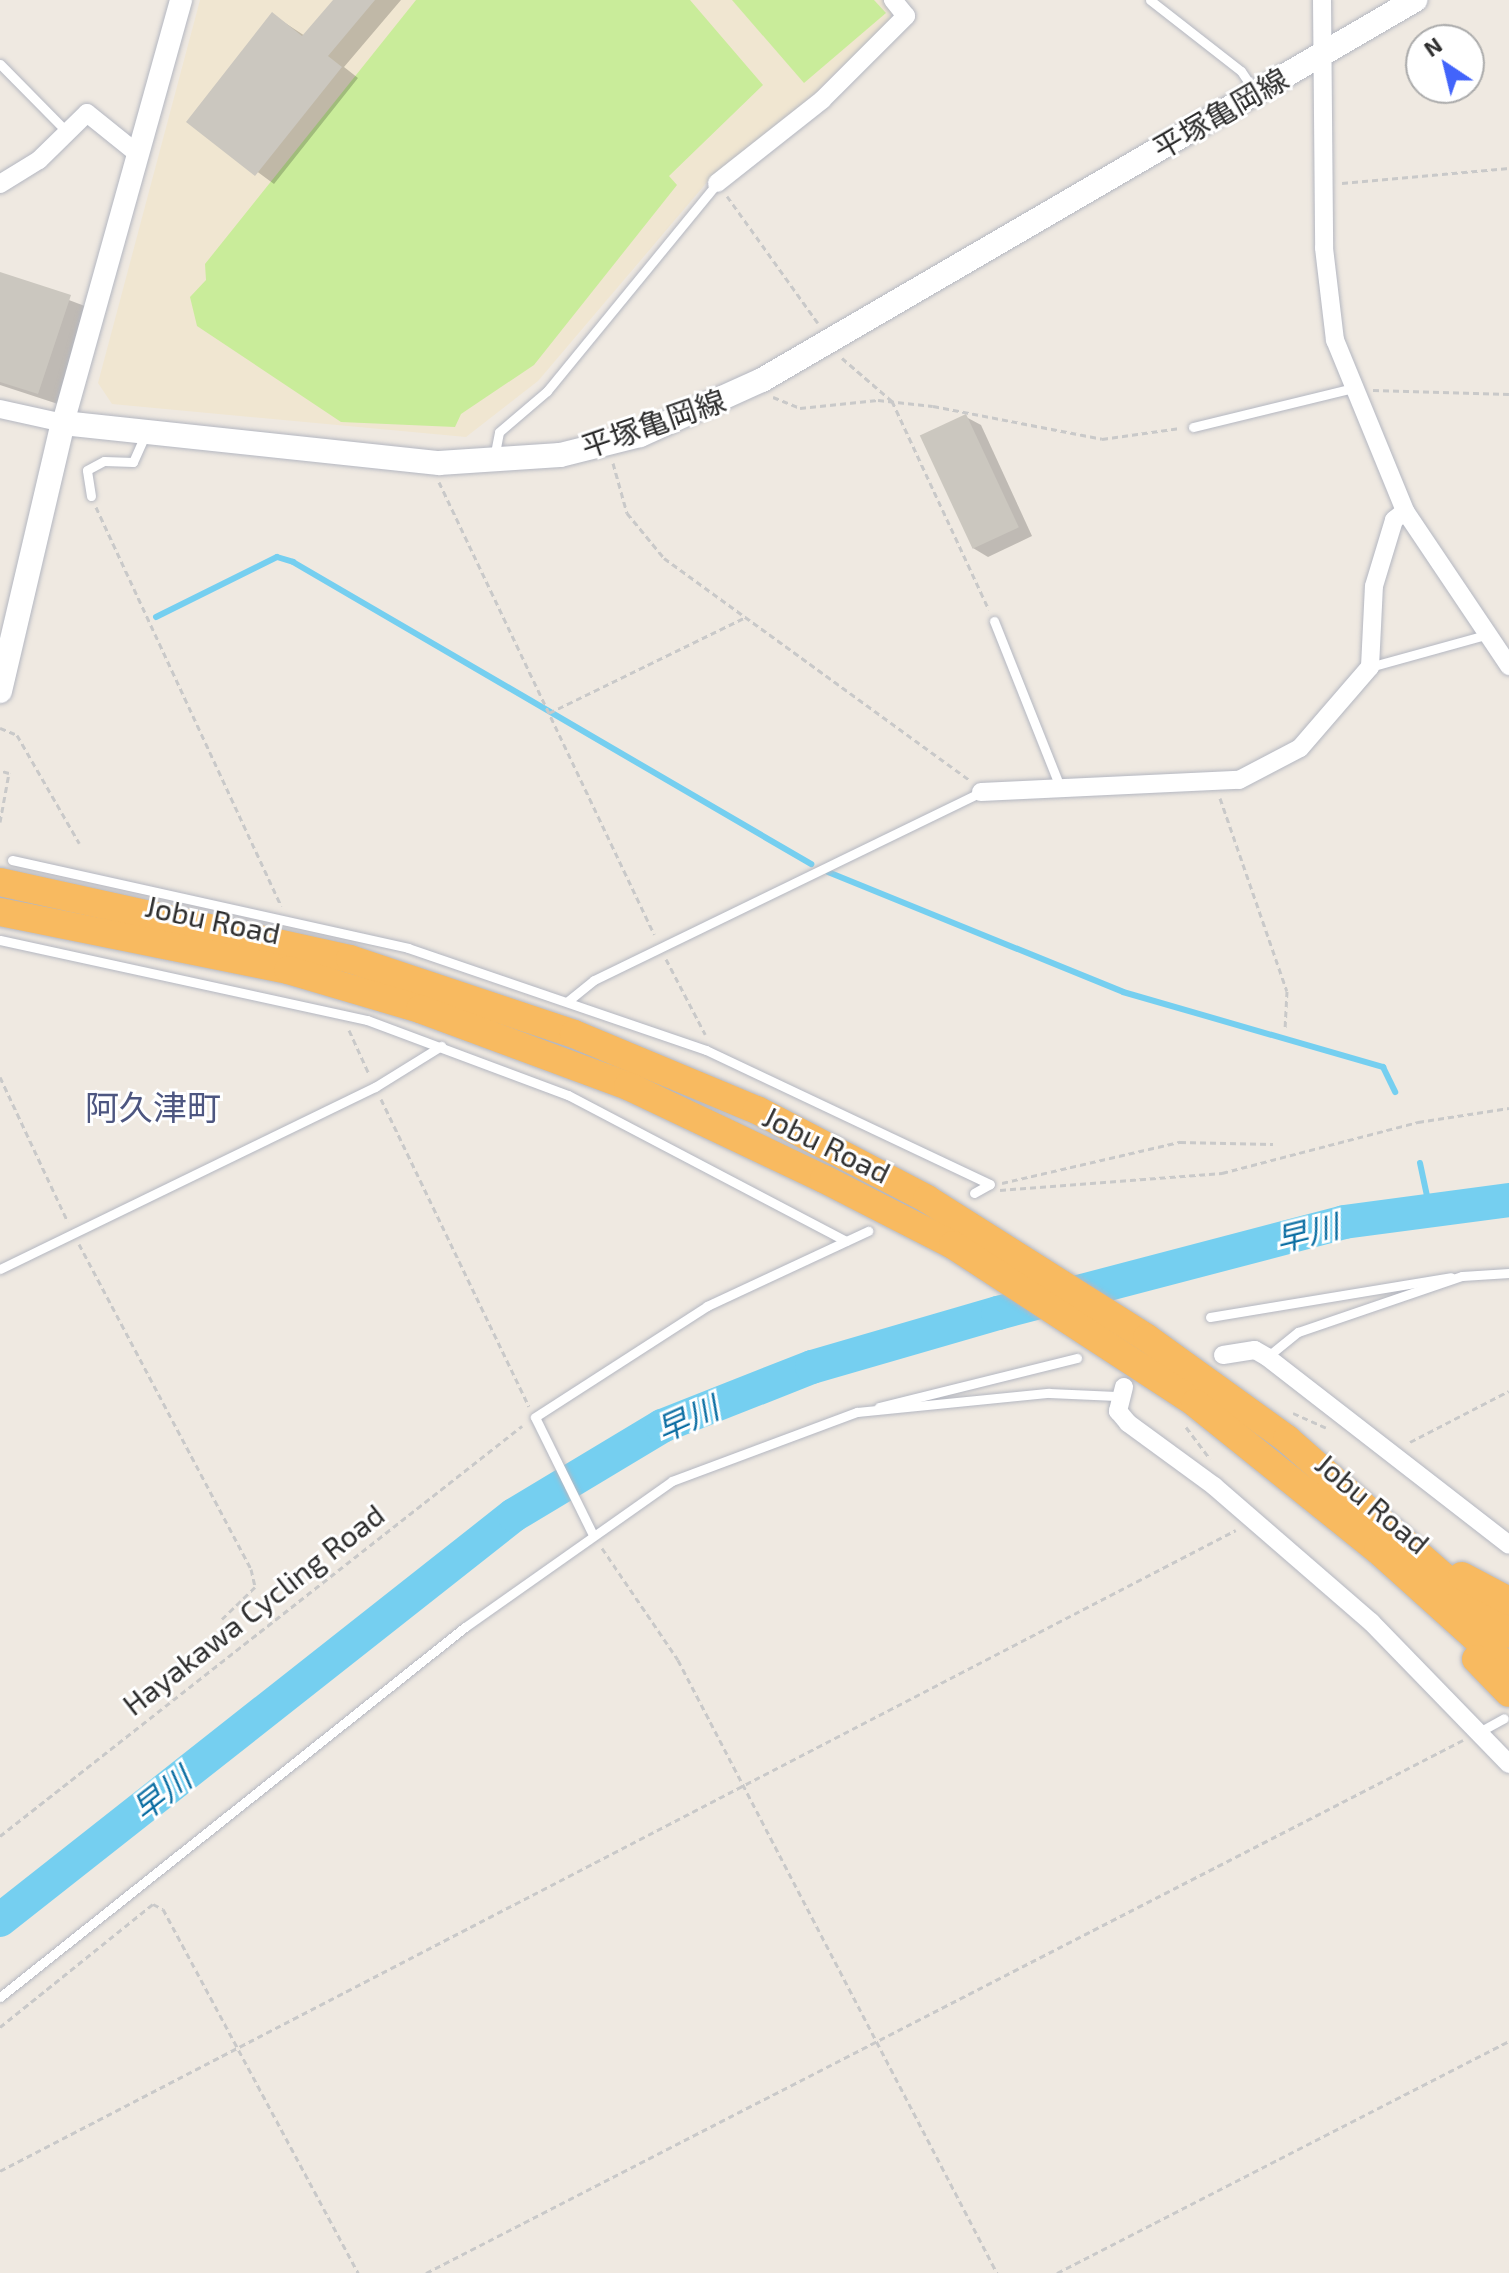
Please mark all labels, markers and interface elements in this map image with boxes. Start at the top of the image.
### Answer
north arrow [1405,24,1485,104]
text: N [1418,31,1446,61]
street label: 平塚亀岡線 [1146,60,1294,166]
street label: 平塚亀岡線 [576,382,730,464]
street label: Jobu Road [142,887,284,951]
district label: 阿久津町 [85,1087,221,1127]
street label: Jobu Road [757,1098,897,1190]
water label: 早川 [1271,1206,1343,1258]
water label: 早川 [650,1387,724,1449]
street label: Jobu Road [1309,1445,1437,1561]
street label: Hayakawa Cycling Road [115,1496,391,1722]
water label: 早川 [124,1758,198,1828]

